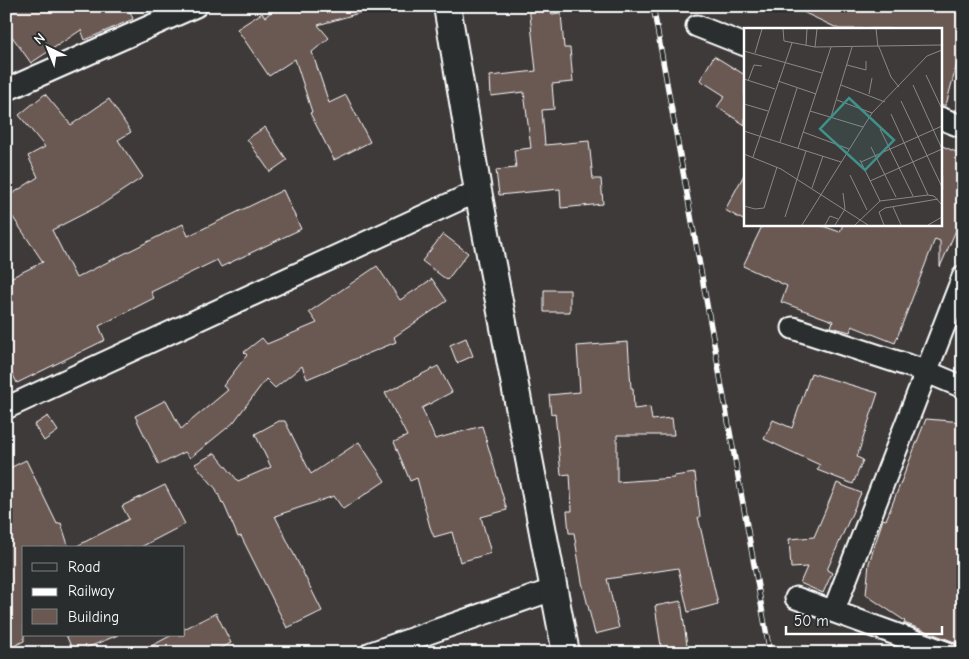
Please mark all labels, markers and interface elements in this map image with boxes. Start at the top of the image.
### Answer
north arrow [22,22,72,72]
inset map [744,28,942,225]
text: N [30,30,49,48]
legend [22,546,185,636]
text: Road [68,558,100,576]
text: Railway [68,582,115,600]
scale bar [786,604,943,636]
text: Building [68,608,119,626]
text: 50 m [794,612,829,630]

